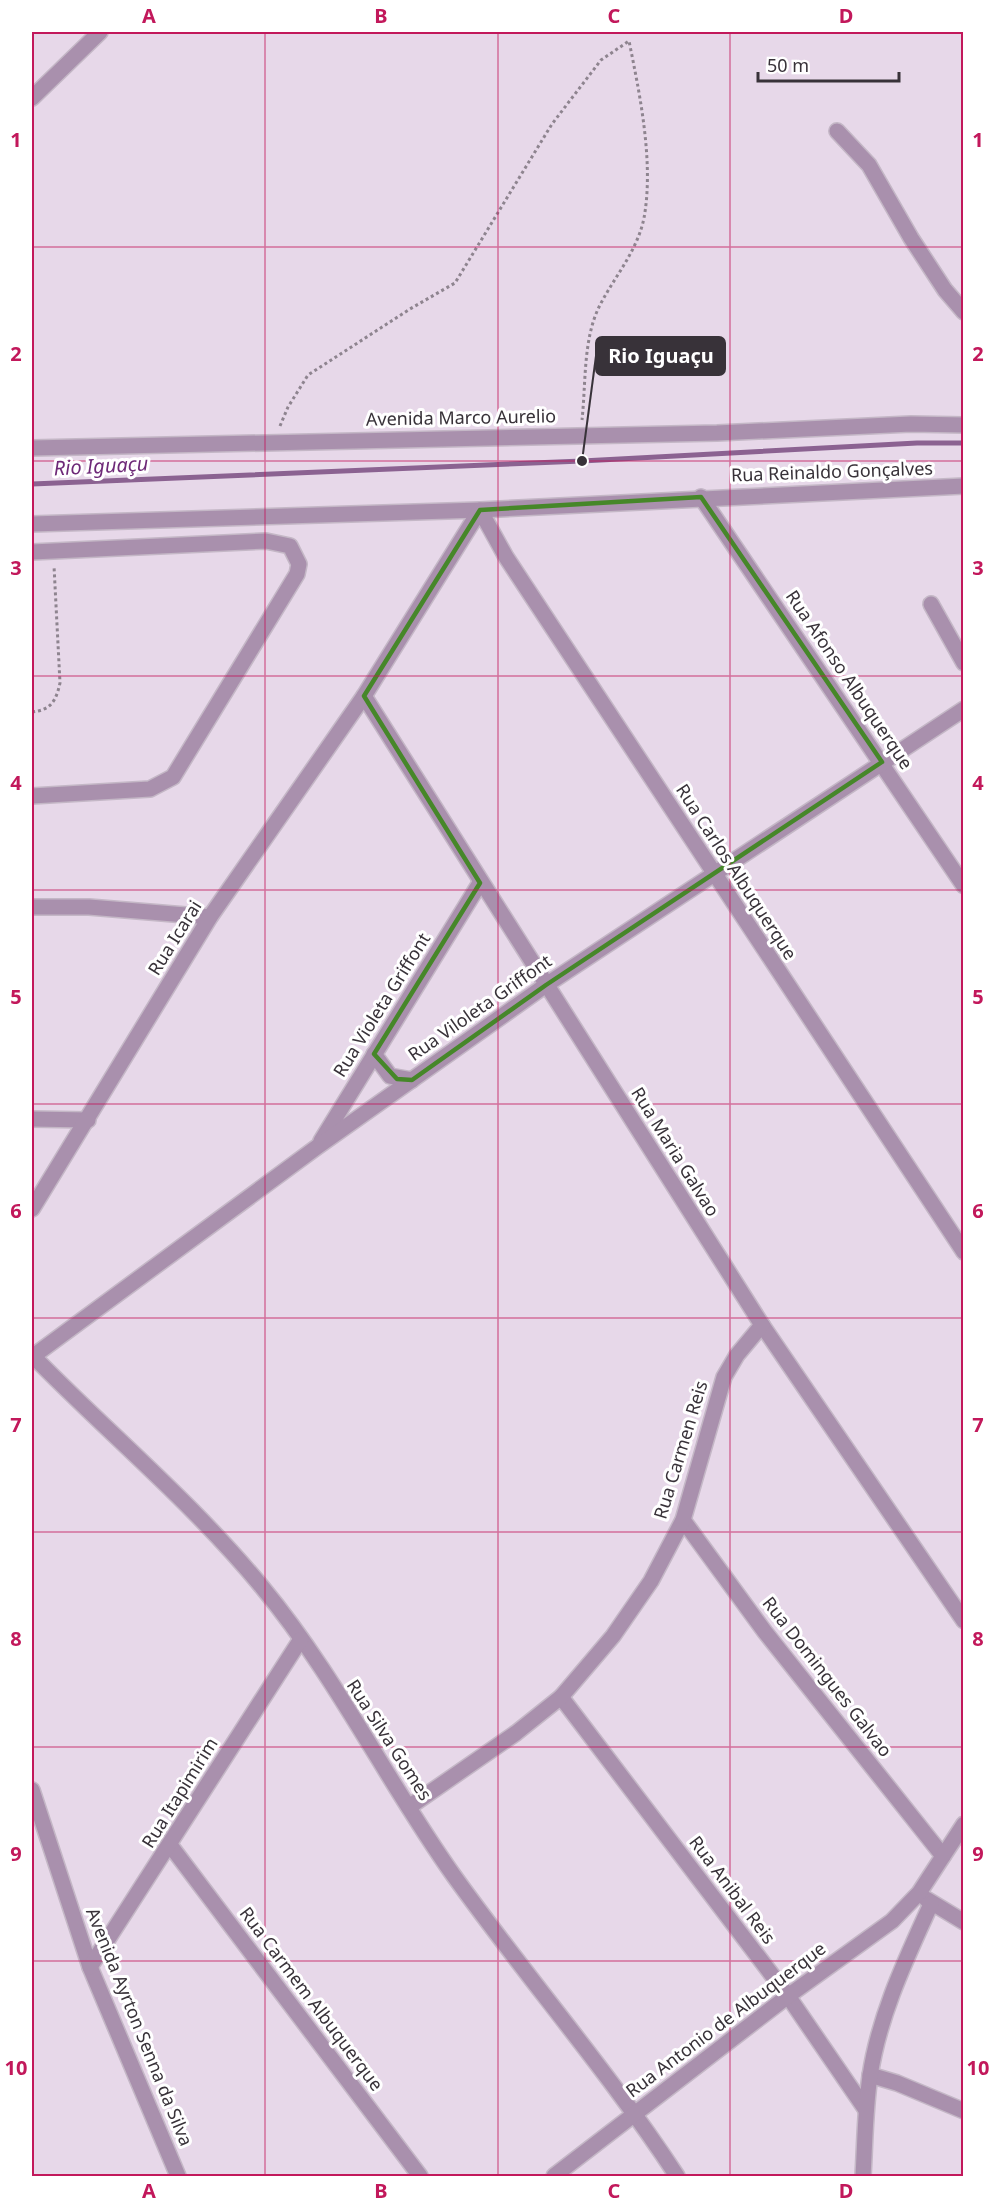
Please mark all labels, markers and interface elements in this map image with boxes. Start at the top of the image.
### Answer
text: A [142,2,156,29]
text: B [374,2,388,29]
text: C [608,2,621,29]
text: D [839,2,853,29]
scale bar [758,45,899,83]
text: 50 m [767,53,809,77]
text: 1 [10,126,22,153]
text: 1 [972,126,984,153]
callout: Rio Iguaçu [596,337,725,375]
text: 2 [10,340,22,367]
text: 2 [972,340,984,367]
text: Rio Iguaçu [608,342,714,369]
street label: Avenida Marco Aurelio [366,403,556,431]
water label: Rio Iguaçu [53,450,149,481]
street label: Rua Reinaldo Gonçalves [731,455,933,487]
text: 3 [10,554,22,581]
text: 3 [972,554,984,581]
street label: Rua Afonso Albuquerque [781,585,919,774]
text: 4 [10,769,22,796]
text: 4 [972,769,984,796]
street label: Rua Carlos Albuquerque [671,779,803,964]
street label: Rua Icarai [142,896,207,979]
street label: Rua Violeta Griffont [327,927,435,1081]
street label: Rua Viloleta Griffont [403,948,556,1066]
text: 5 [10,983,22,1010]
text: 5 [972,983,984,1010]
street label: Rua Maria Galvao [626,1082,725,1221]
text: 6 [10,1197,22,1224]
text: 6 [972,1197,984,1224]
street label: Rua Carmen Reis [648,1378,712,1522]
text: 7 [10,1411,22,1438]
text: 7 [972,1411,984,1438]
street label: Rua Domingues Galvao [758,1591,898,1762]
text: 8 [10,1625,22,1652]
text: 8 [972,1625,984,1652]
street label: Rua Silva Gomes [342,1674,438,1805]
street label: Rua Itapimirim [136,1733,223,1852]
street label: Rua Anibal Reis [684,1830,781,1948]
text: 9 [10,1840,22,1867]
text: 9 [972,1840,984,1867]
street label: Rua Carmem Albuquerque [235,1901,389,2095]
street label: Avenida Ayrton Senna da Silva [81,1904,199,2149]
street label: Rua Antonio de Albuquerque [621,1936,830,2102]
text: 10 [5,2054,27,2081]
text: 10 [967,2054,989,2081]
text: A [142,2177,156,2204]
text: B [374,2177,388,2204]
text: C [608,2177,621,2204]
text: D [839,2177,853,2204]

